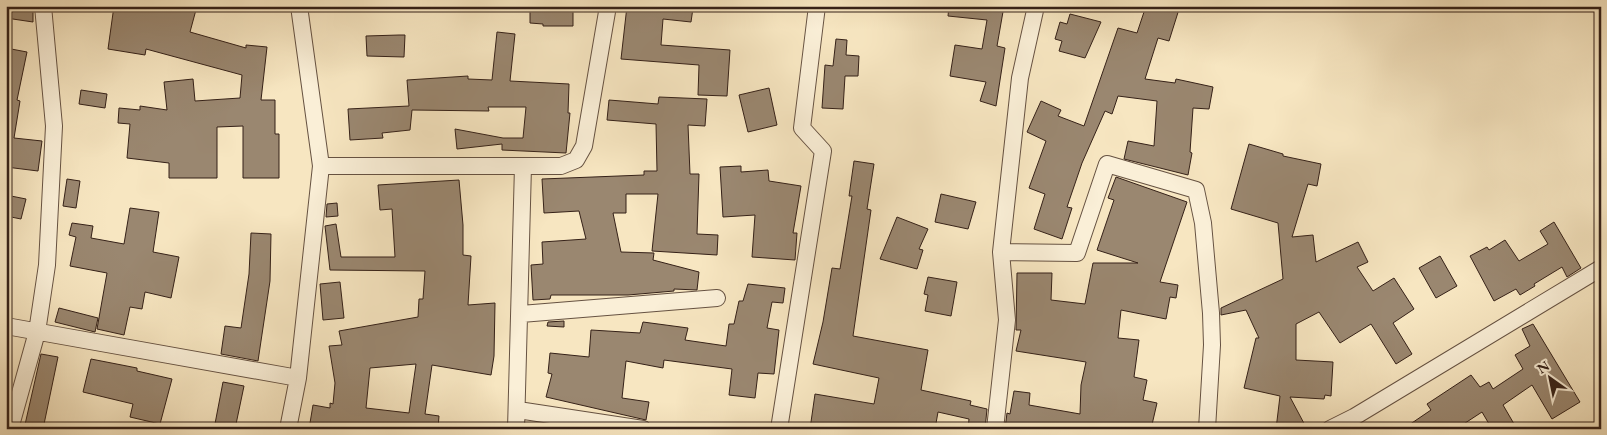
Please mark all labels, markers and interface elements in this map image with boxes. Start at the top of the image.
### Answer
north arrow [1524,352,1574,402]
text: N [1533,356,1553,378]

